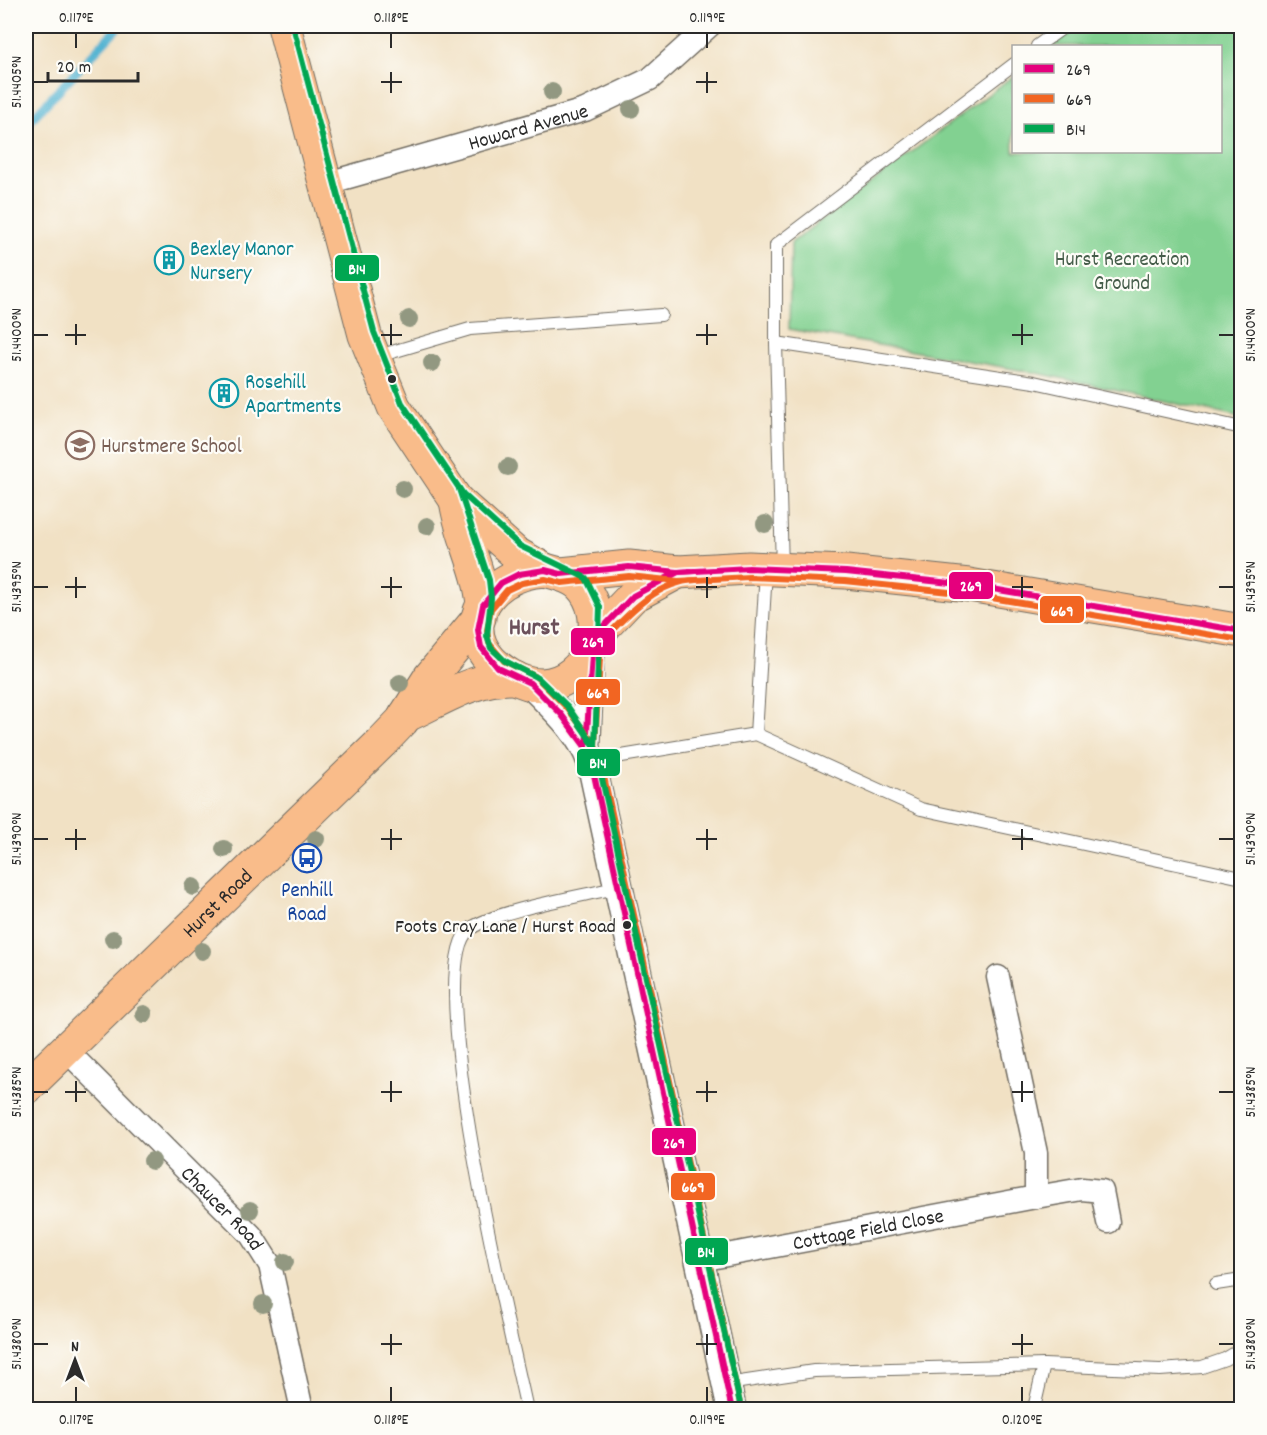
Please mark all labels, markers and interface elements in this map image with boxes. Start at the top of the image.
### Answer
text: 0.117°E [59,8,93,30]
text: 0.118°E [374,8,409,30]
text: 0.119°E [689,8,725,30]
scale bar [48,45,138,83]
legend [1012,45,1222,153]
text: 51.4405°N [7,56,29,108]
text: 20 m [57,56,91,81]
text: 269 [1066,59,1091,84]
text: 669 [1066,89,1092,114]
street label: Howard Avenue [465,98,592,160]
text: B14 [1066,119,1086,144]
place label: Bexley Manor Nursery [190,236,294,290]
building icon: Bexley Manor Nursery [153,244,185,276]
park label: Hurst Recreation Ground [1055,246,1189,300]
line badge: B14 [334,254,380,282]
text: B14 [348,259,366,282]
text: 51.4400°N [7,308,29,362]
text: 51.4400°N [1241,308,1263,362]
place label: Rosehill Apartments [245,369,342,423]
unlabelled marker [386,373,398,385]
building icon: Rosehill Apartments [208,377,240,409]
school or university icon: Hurstmere School [64,429,96,461]
place label: Hurstmere School [101,433,242,463]
text: 51.4395°N [7,561,29,613]
text: 51.4395°N [1241,561,1263,613]
line badge: 269 [948,571,994,600]
text: 269 [960,576,982,599]
line badge: 669 [1039,595,1085,624]
text: 669 [1050,601,1074,624]
district label: Hurst [509,612,559,646]
line badge: 269 [570,627,616,656]
text: 269 [582,632,604,655]
line badge: 669 [575,678,621,706]
text: 669 [586,683,610,706]
line badge: B14 [576,748,621,777]
text: B14 [589,753,607,776]
text: 51.4390°N [7,813,29,865]
text: 51.4390°N [1241,813,1263,865]
bus stop icon: Penhill Road [291,842,323,874]
street label: Hurst Road [177,863,261,946]
place label: Penhill Road [281,877,333,931]
place label: Foots Cray Lane / Hurst Road [395,914,616,942]
marker: Foots Cray Lane / Hurst Road [621,919,633,931]
text: 51.4385°N [7,1067,29,1117]
text: 51.4385°N [1241,1067,1263,1117]
line badge: 269 [651,1127,697,1156]
text: 269 [663,1133,685,1156]
street label: Chaucer Road [172,1161,269,1257]
line badge: 669 [670,1172,716,1201]
text: 669 [681,1177,705,1200]
street label: Cottage Field Close [791,1203,947,1260]
line badge: B14 [684,1237,729,1266]
text: B14 [697,1242,715,1265]
text: 51.4380°N [7,1318,29,1370]
text: 51.4380°N [1241,1318,1263,1370]
north arrow [45,1330,105,1390]
text: N [71,1336,79,1359]
text: 0.117°E [59,1410,93,1432]
text: 0.118°E [374,1410,409,1432]
text: 0.119°E [689,1410,725,1432]
text: 0.120°E [1002,1410,1042,1432]

